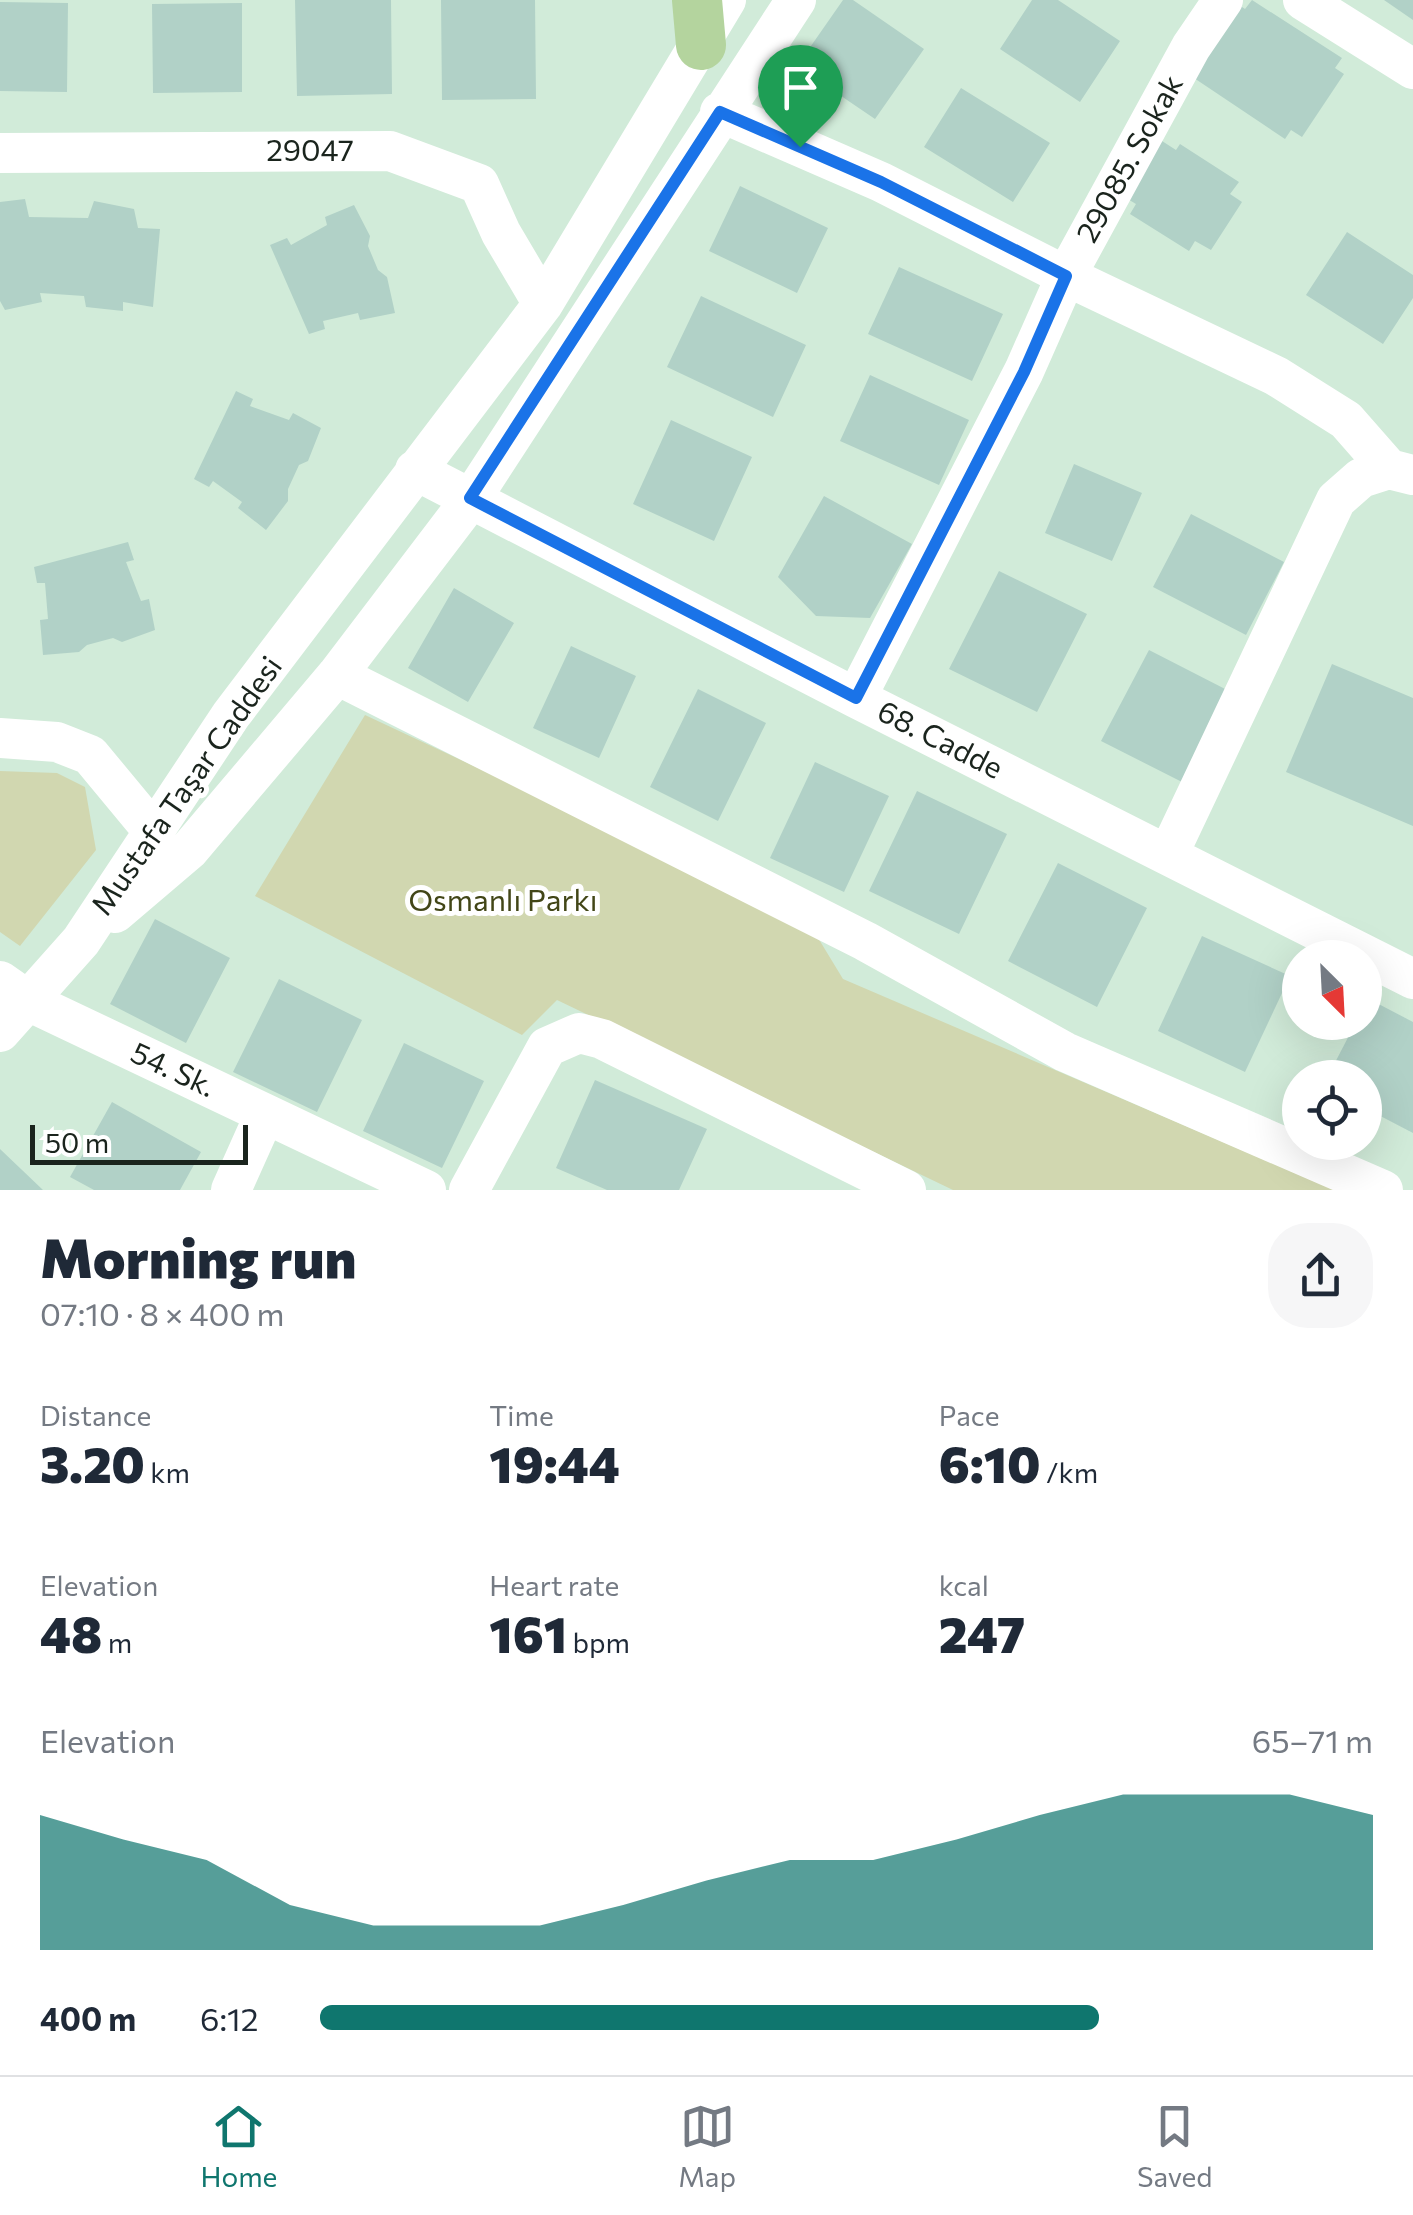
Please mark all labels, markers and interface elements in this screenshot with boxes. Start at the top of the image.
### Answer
pin [758,45,843,148]
icon: arrive [773,60,828,115]
street label: 29085. Sokak [1067,68,1189,248]
street label: 29047 [266,130,354,167]
street label: Mustafa Taşar Caddesi [82,648,288,921]
street label: 68. Cadde [872,691,1010,785]
park label: Osmanlı Parkı [409,880,597,917]
north arrow [1282,940,1382,1040]
map controls [1282,940,1382,1160]
street label: 54. Sk. [126,1032,222,1103]
button: locate [1282,1060,1382,1160]
scale bar [30,1120,248,1164]
text: 50 m [45,1125,109,1159]
text: Morning run [40,1222,356,1289]
button: share [1268,1223,1373,1328]
text: 07:10 · 8 × 400 m [40,1293,284,1333]
text: Distance [40,1398,151,1432]
text: Time [489,1398,554,1432]
text: Pace [939,1398,1000,1432]
text: 3.20 [40,1432,145,1493]
text: 19:44 [489,1432,620,1493]
text: 6:10 [939,1432,1041,1493]
text: km [145,1455,190,1489]
text: /km [1041,1455,1098,1489]
text: Elevation [40,1568,158,1602]
text: Heart rate [489,1568,619,1602]
text: kcal [939,1568,989,1602]
text: 48 [40,1602,102,1663]
text: 161 [489,1602,567,1663]
text: 247 [939,1602,1025,1663]
text: m [102,1625,132,1659]
text: bpm [567,1625,630,1659]
text: Elevation [40,1720,175,1760]
text: 65–71 m [1252,1720,1373,1760]
text: 400 m [40,1998,136,2038]
text: 6:12 [200,1998,258,2038]
tab: Home [200,2099,277,2193]
tab: Map [678,2099,736,2193]
tab: Saved [1137,2099,1213,2193]

